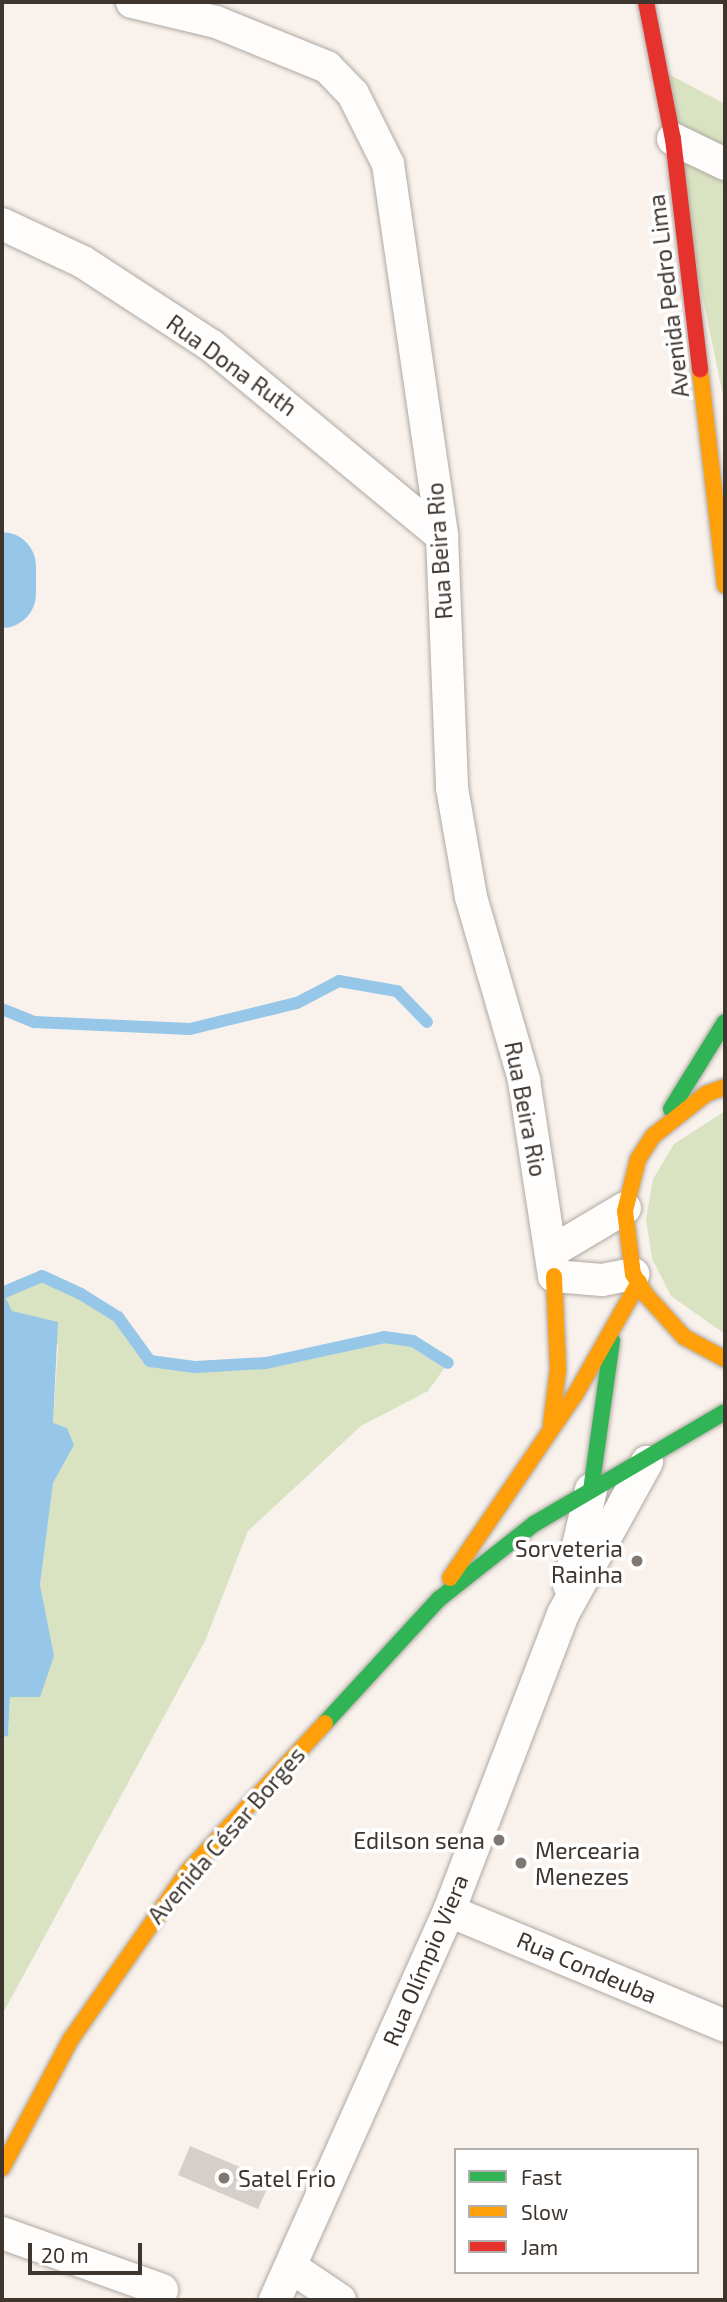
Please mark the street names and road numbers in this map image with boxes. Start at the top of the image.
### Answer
street label: Avenida Pedro Lima [642,193,694,399]
street label: Rua Dona Ruth [162,309,302,421]
street label: Rua Beira Rio [420,482,458,620]
street label: Rua Beira Rio [499,1039,553,1179]
street label: Avenida César Borges [142,1741,310,1929]
street label: Rua Olímpio Viera [376,1870,474,2050]
street label: Rua Condeuba [513,1925,661,2009]

